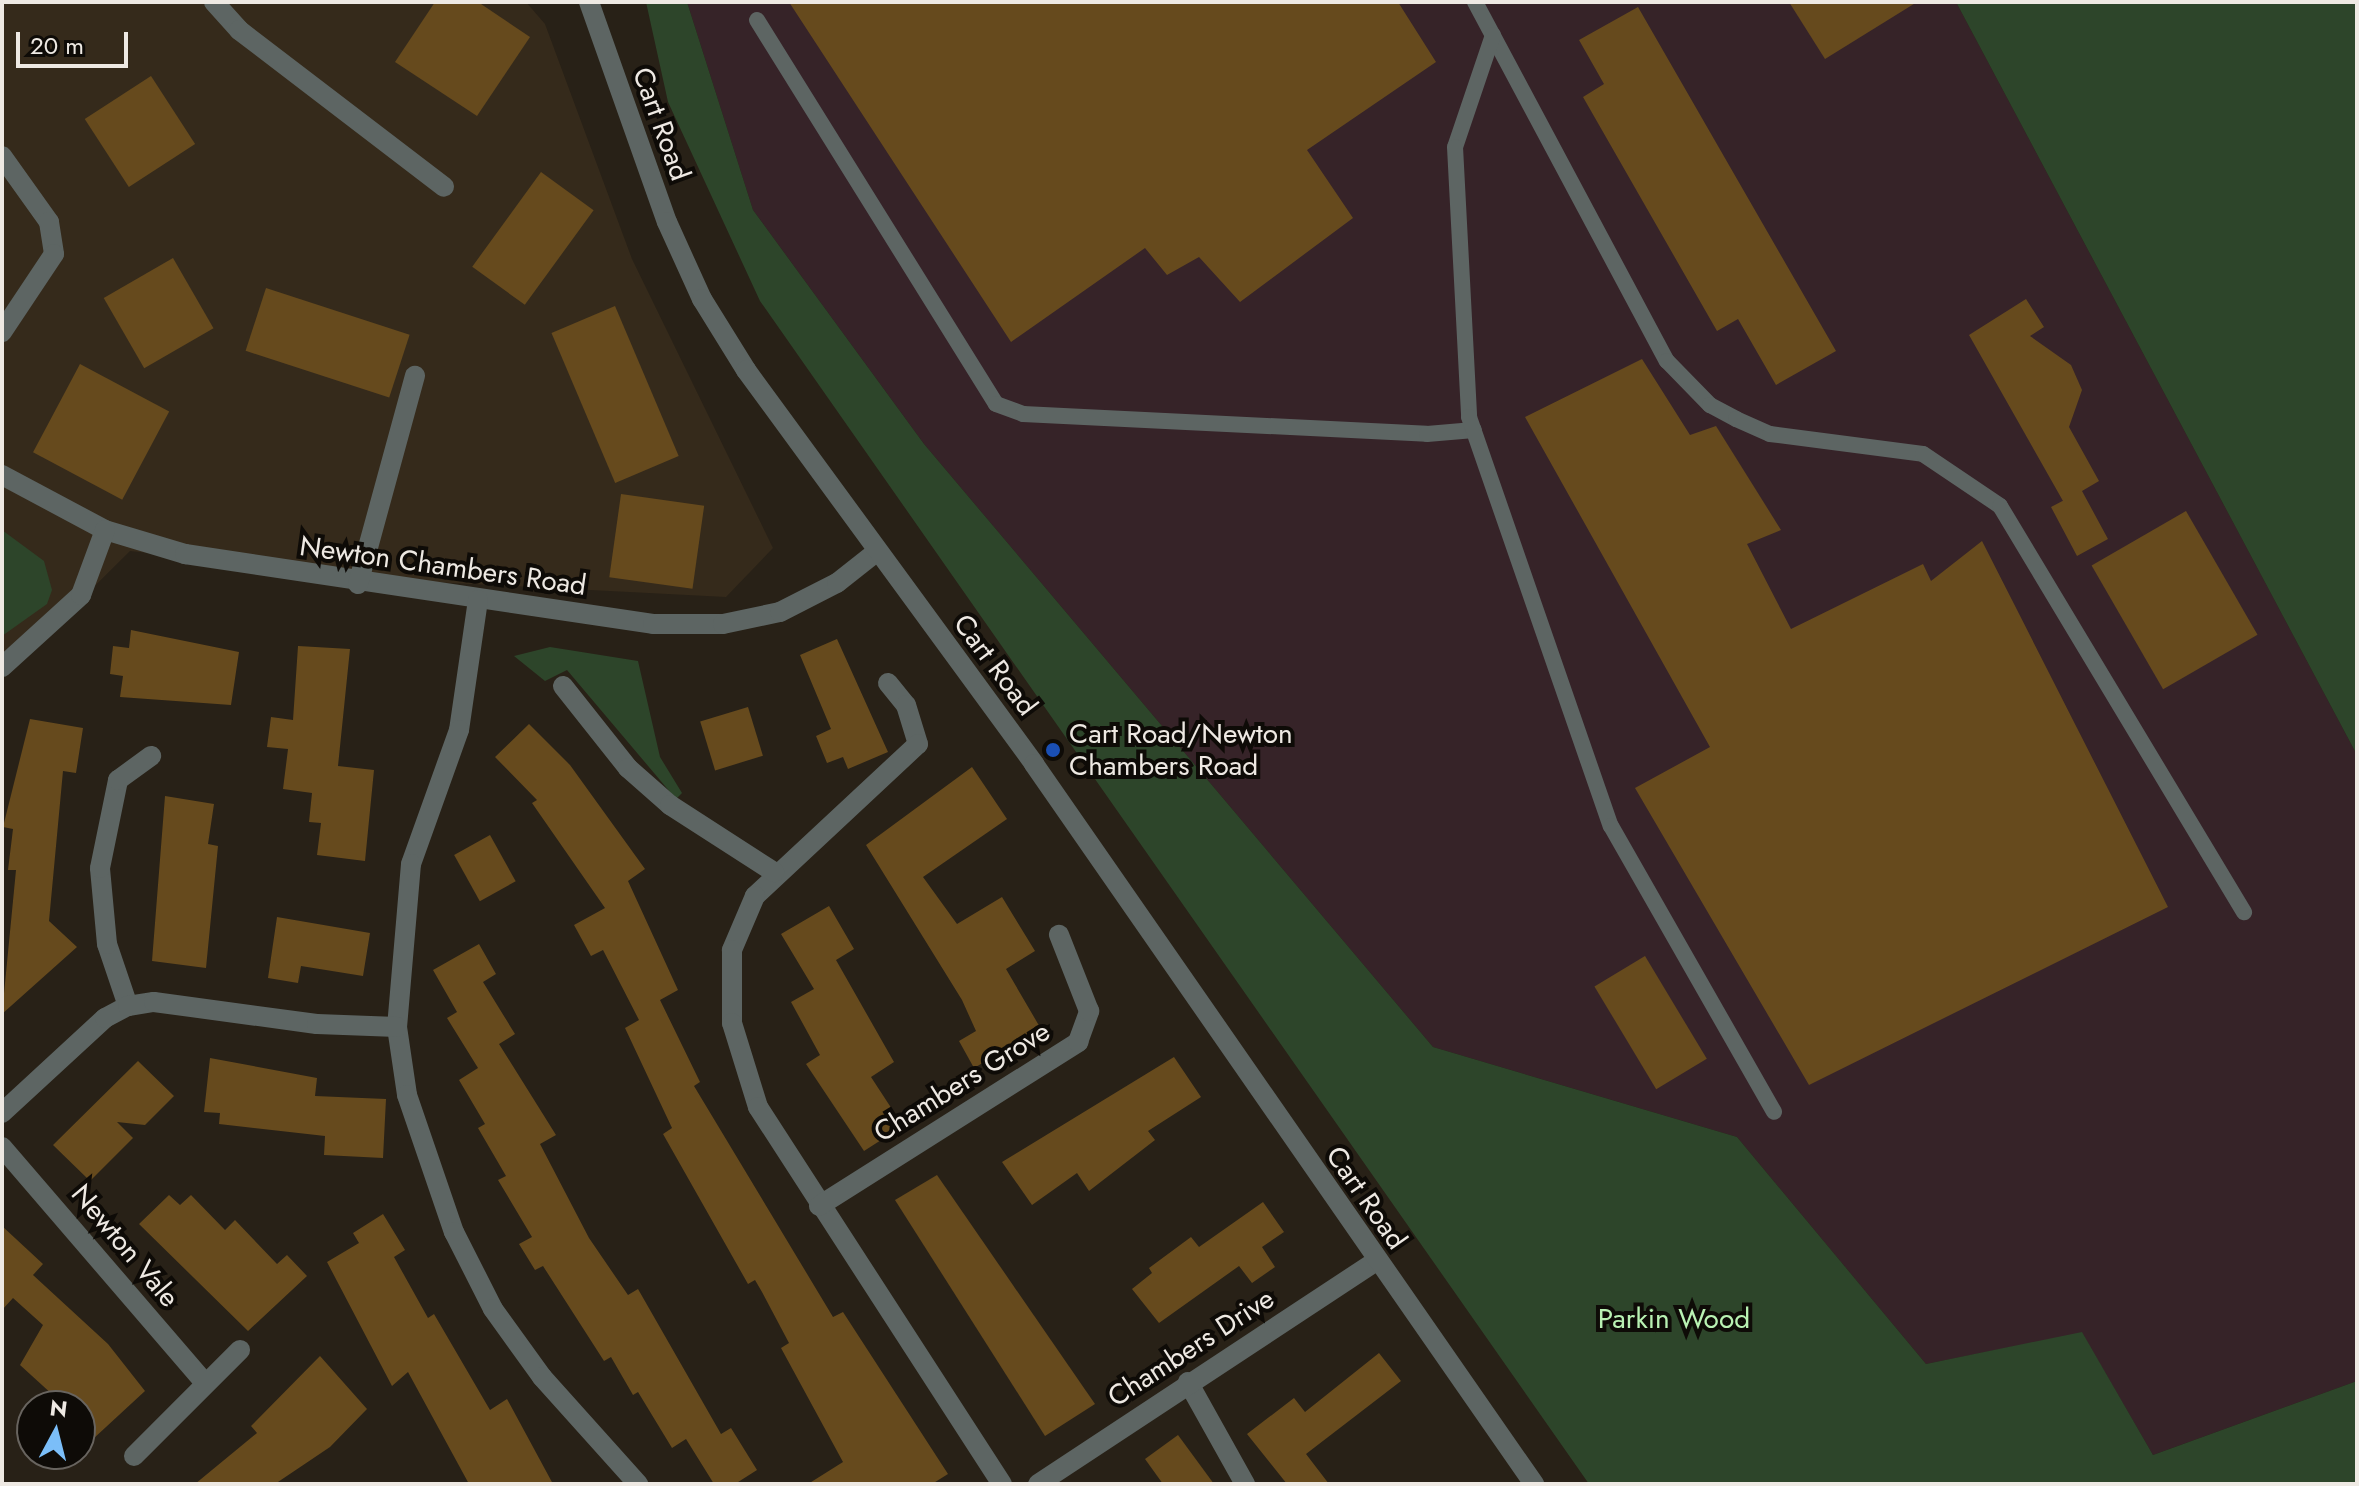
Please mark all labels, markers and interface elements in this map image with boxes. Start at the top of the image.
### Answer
scale bar [20,16,132,66]
text: 20 m [30,28,84,63]
street label: Cart Road [625,63,697,185]
street label: Newton Chambers Road [298,529,588,603]
street label: Cart Road [946,608,1044,722]
place label: Cart Road/Newton Chambers Road [1069,717,1293,783]
marker: Cart Road/Newton Chambers Road [1044,741,1062,759]
street label: Chambers Grove [868,1015,1056,1149]
street label: Cart Road [1318,1140,1414,1256]
street label: Newton Vale [64,1178,186,1314]
street label: Chambers Drive [1102,1282,1280,1414]
park label: Parkin Wood [1598,1302,1750,1336]
north arrow [16,1390,96,1470]
text: N [48,1391,69,1425]

